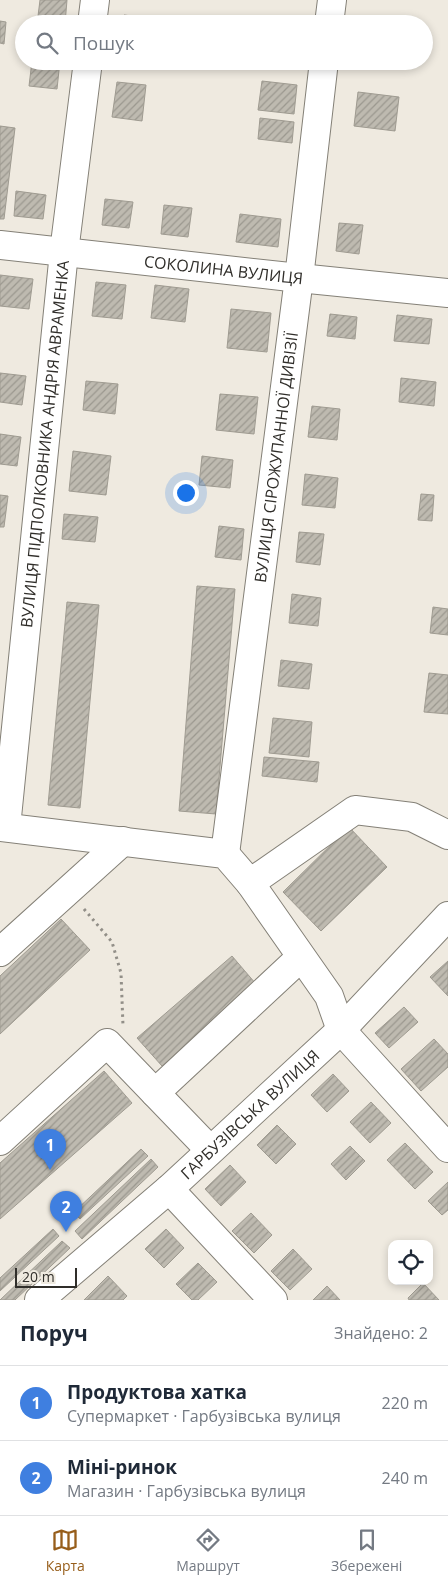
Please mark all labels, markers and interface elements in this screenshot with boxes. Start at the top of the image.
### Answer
search box [15,15,433,70]
icon: search [33,29,61,57]
text: Пошук [73,30,135,56]
street label: СОКОЛИНА ВУЛИЦЯ [143,250,304,289]
street label: ВУЛИЦЯ ПІДПОЛКОВНИКА АНДРІЯ АВРАМЕНКА [15,258,74,629]
street label: ВУЛИЦЯ СІРОЖУПАННОЇ ДИВІЗІЇ [249,330,303,584]
your location [173,480,199,506]
street label: ГАРБУЗІВСЬКА ВУЛИЦЯ [176,1045,324,1184]
pin: 1 [34,1129,66,1170]
pin: 2 [50,1191,82,1232]
map controls [388,1240,433,1285]
button: locate [388,1240,433,1285]
scale bar [15,1265,78,1288]
text: 20 m [22,1267,55,1286]
text: Поруч [20,1319,88,1347]
text: Знайдено: 2 [334,1322,428,1344]
text: Продуктова хатка [67,1379,247,1405]
text: 1 [31,1392,41,1414]
text: 220 m [382,1392,428,1414]
text: Супермаркет · Гарбузівська вулиця [67,1405,341,1427]
text: Міні-ринок [67,1454,177,1480]
text: 2 [31,1467,41,1489]
text: 240 m [382,1467,428,1489]
text: Магазин · Гарбузівська вулиця [67,1480,306,1502]
tab: Карта [46,1526,85,1575]
tab: Маршрут [176,1526,240,1575]
tab: Збережені [331,1526,402,1575]

